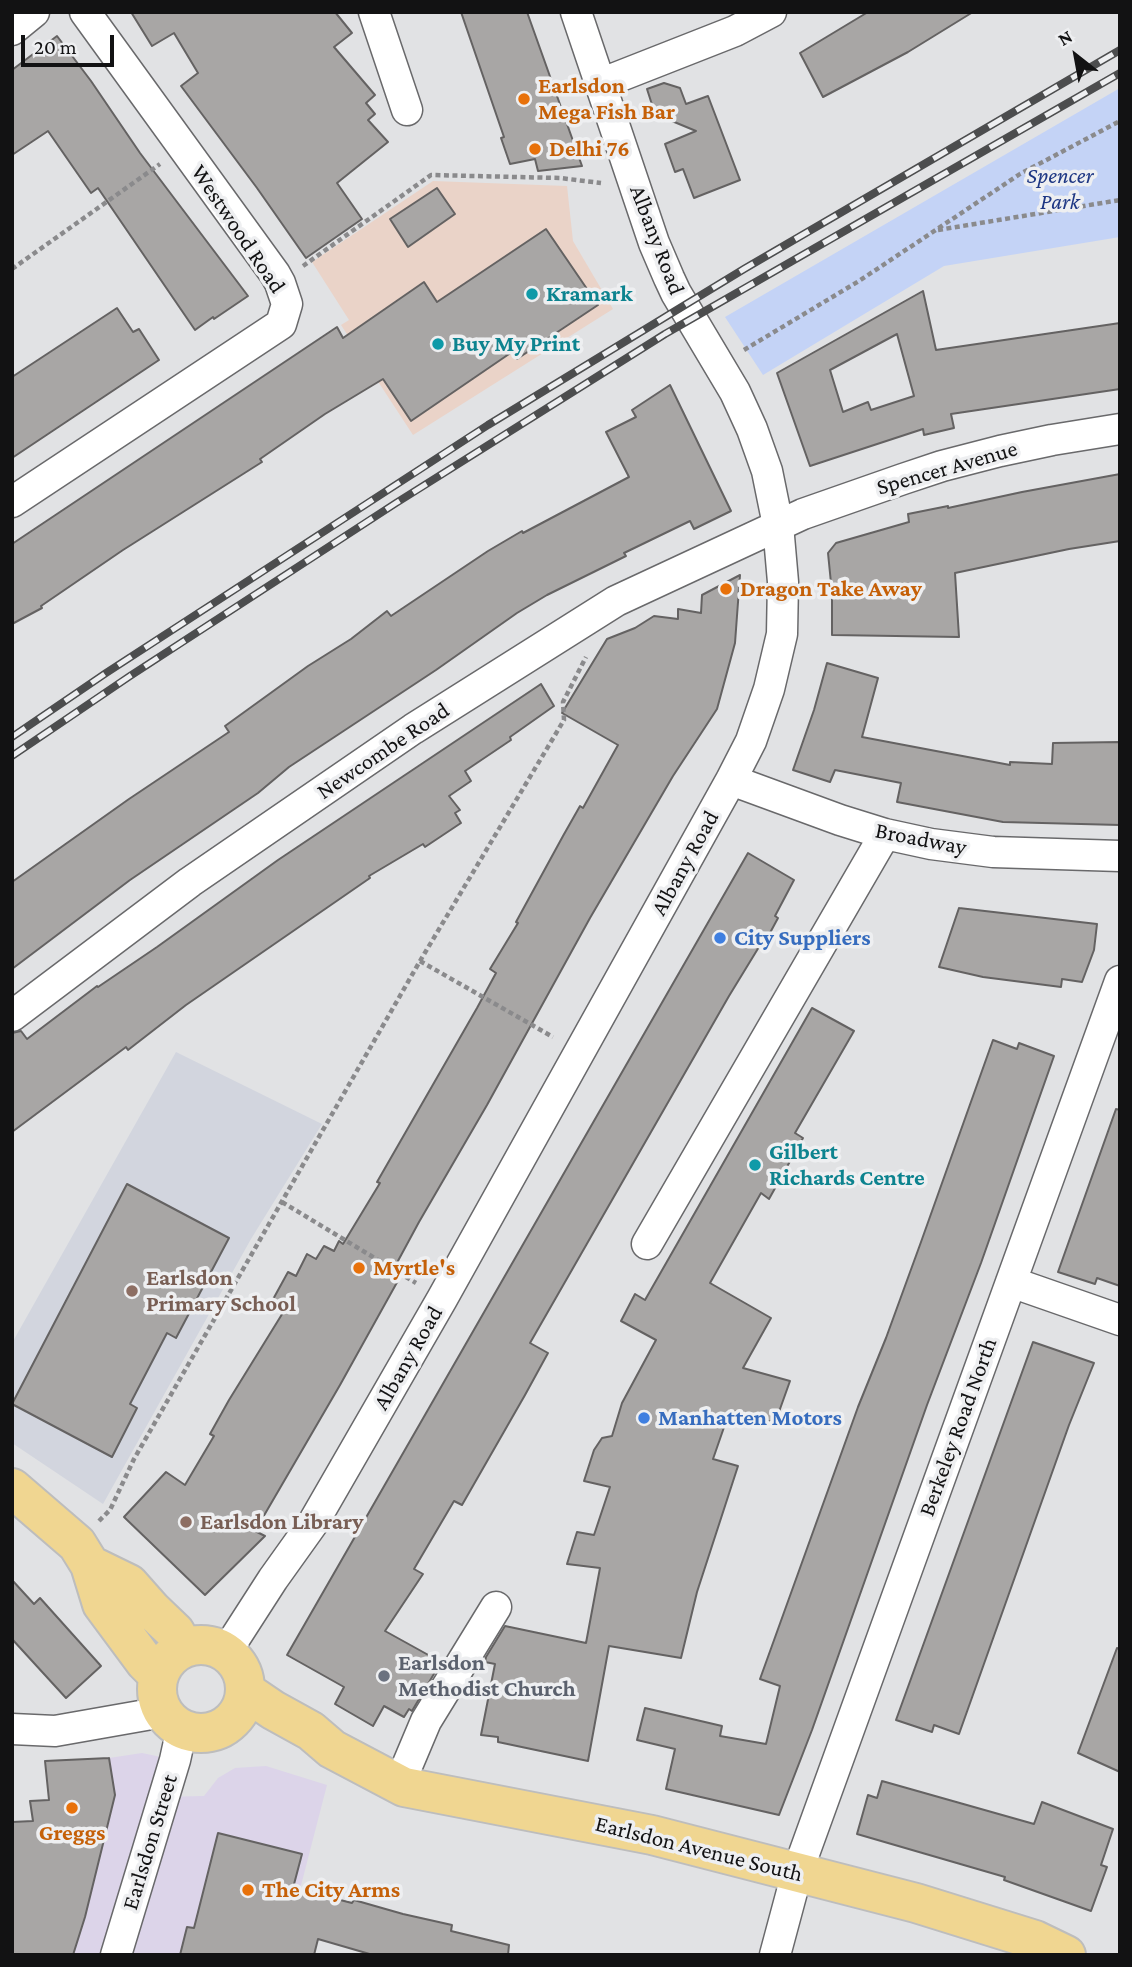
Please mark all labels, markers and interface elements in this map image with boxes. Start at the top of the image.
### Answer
scale bar [24,21,117,65]
north arrow [1041,21,1111,91]
text: N [1054,25,1076,50]
text: 20 m [34,35,77,59]
place label: Earlsdon Mega Fish Bar [538,72,675,126]
marker: Earlsdon Mega Fish Bar [516,91,532,107]
place label: Delhi 76 [549,135,630,163]
marker: Delhi 76 [527,141,543,157]
street label: Westwood Road [185,159,291,299]
park label: Spencer Park [1027,162,1093,216]
street label: Albany Road [623,181,691,299]
place label: Kramark [546,280,633,308]
marker: Kramark [524,286,540,302]
place label: Buy My Print [452,330,580,358]
marker: Buy My Print [430,336,446,352]
street label: Spencer Avenue [873,435,1021,501]
place label: Dragon Take Away [740,575,922,603]
marker: Dragon Take Away [718,581,734,597]
street label: Newcombe Road [311,697,455,805]
street label: Albany Road [645,806,725,920]
street label: Broadway [873,817,969,861]
place label: City Suppliers [734,924,871,952]
marker: City Suppliers [712,930,728,946]
place label: Gilbert Richards Centre [769,1138,925,1192]
marker: Gilbert Richards Centre [747,1157,763,1173]
place label: Myrtle's [373,1254,455,1282]
marker: Myrtle's [351,1260,367,1276]
place label: Earlsdon Primary School [146,1264,296,1318]
marker: Earlsdon Primary School [124,1283,140,1299]
street label: Albany Road [367,1301,449,1415]
street label: Berkeley Road North [913,1334,1003,1520]
place label: Manhatten Motors [658,1404,842,1432]
marker: Manhatten Motors [636,1410,652,1426]
place label: Earlsdon Library [200,1508,364,1536]
marker: Earlsdon Library [178,1514,194,1530]
place label: Earlsdon Methodist Church [398,1649,576,1703]
marker: Earlsdon Methodist Church [376,1668,392,1684]
street label: Earlsdon Street [116,1771,184,1913]
marker: Greggs [64,1800,80,1816]
street label: Earlsdon Avenue South [592,1810,806,1888]
place label: Greggs [39,1819,105,1847]
place label: The City Arms [262,1876,400,1904]
marker: The City Arms [240,1882,256,1898]

